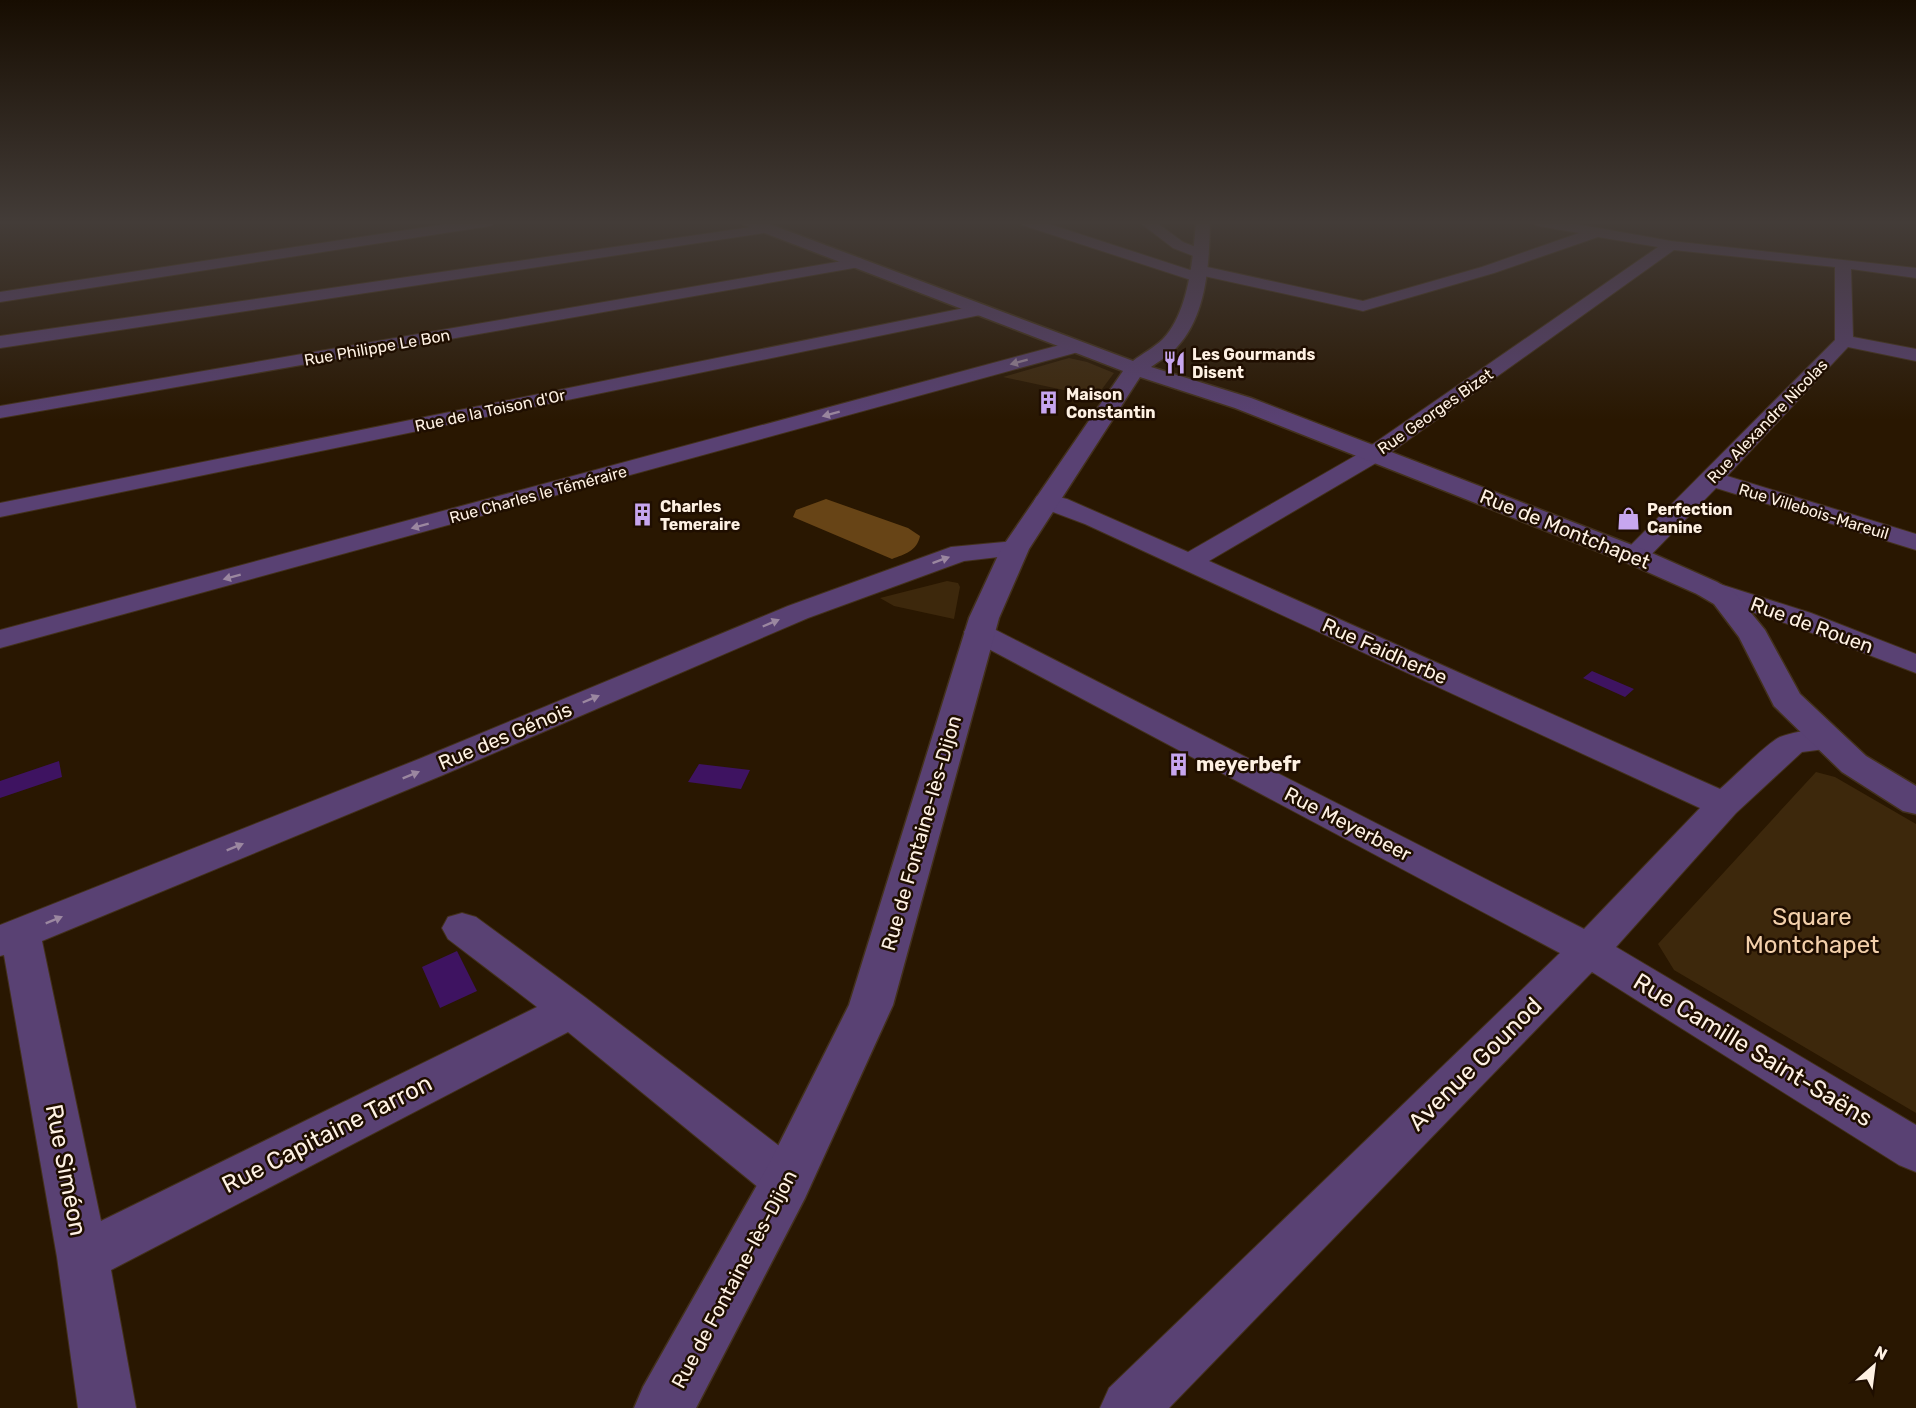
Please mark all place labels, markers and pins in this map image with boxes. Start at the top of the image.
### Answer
place label: Les Gourmands Disent [1192,345,1316,382]
restaurant icon: Les Gourmands Disent [1161,350,1187,376]
place label: Maison Constantin [1066,385,1156,422]
building icon: Maison Constantin [1035,390,1061,416]
place label: Charles Temeraire [660,497,740,534]
place label: Perfection Canine [1647,500,1733,537]
building icon: Charles Temeraire [629,502,655,528]
shop icon: Perfection Canine [1616,505,1642,531]
building icon: meyerbefr [1165,751,1191,777]
place label: meyerbefr [1196,752,1301,776]

